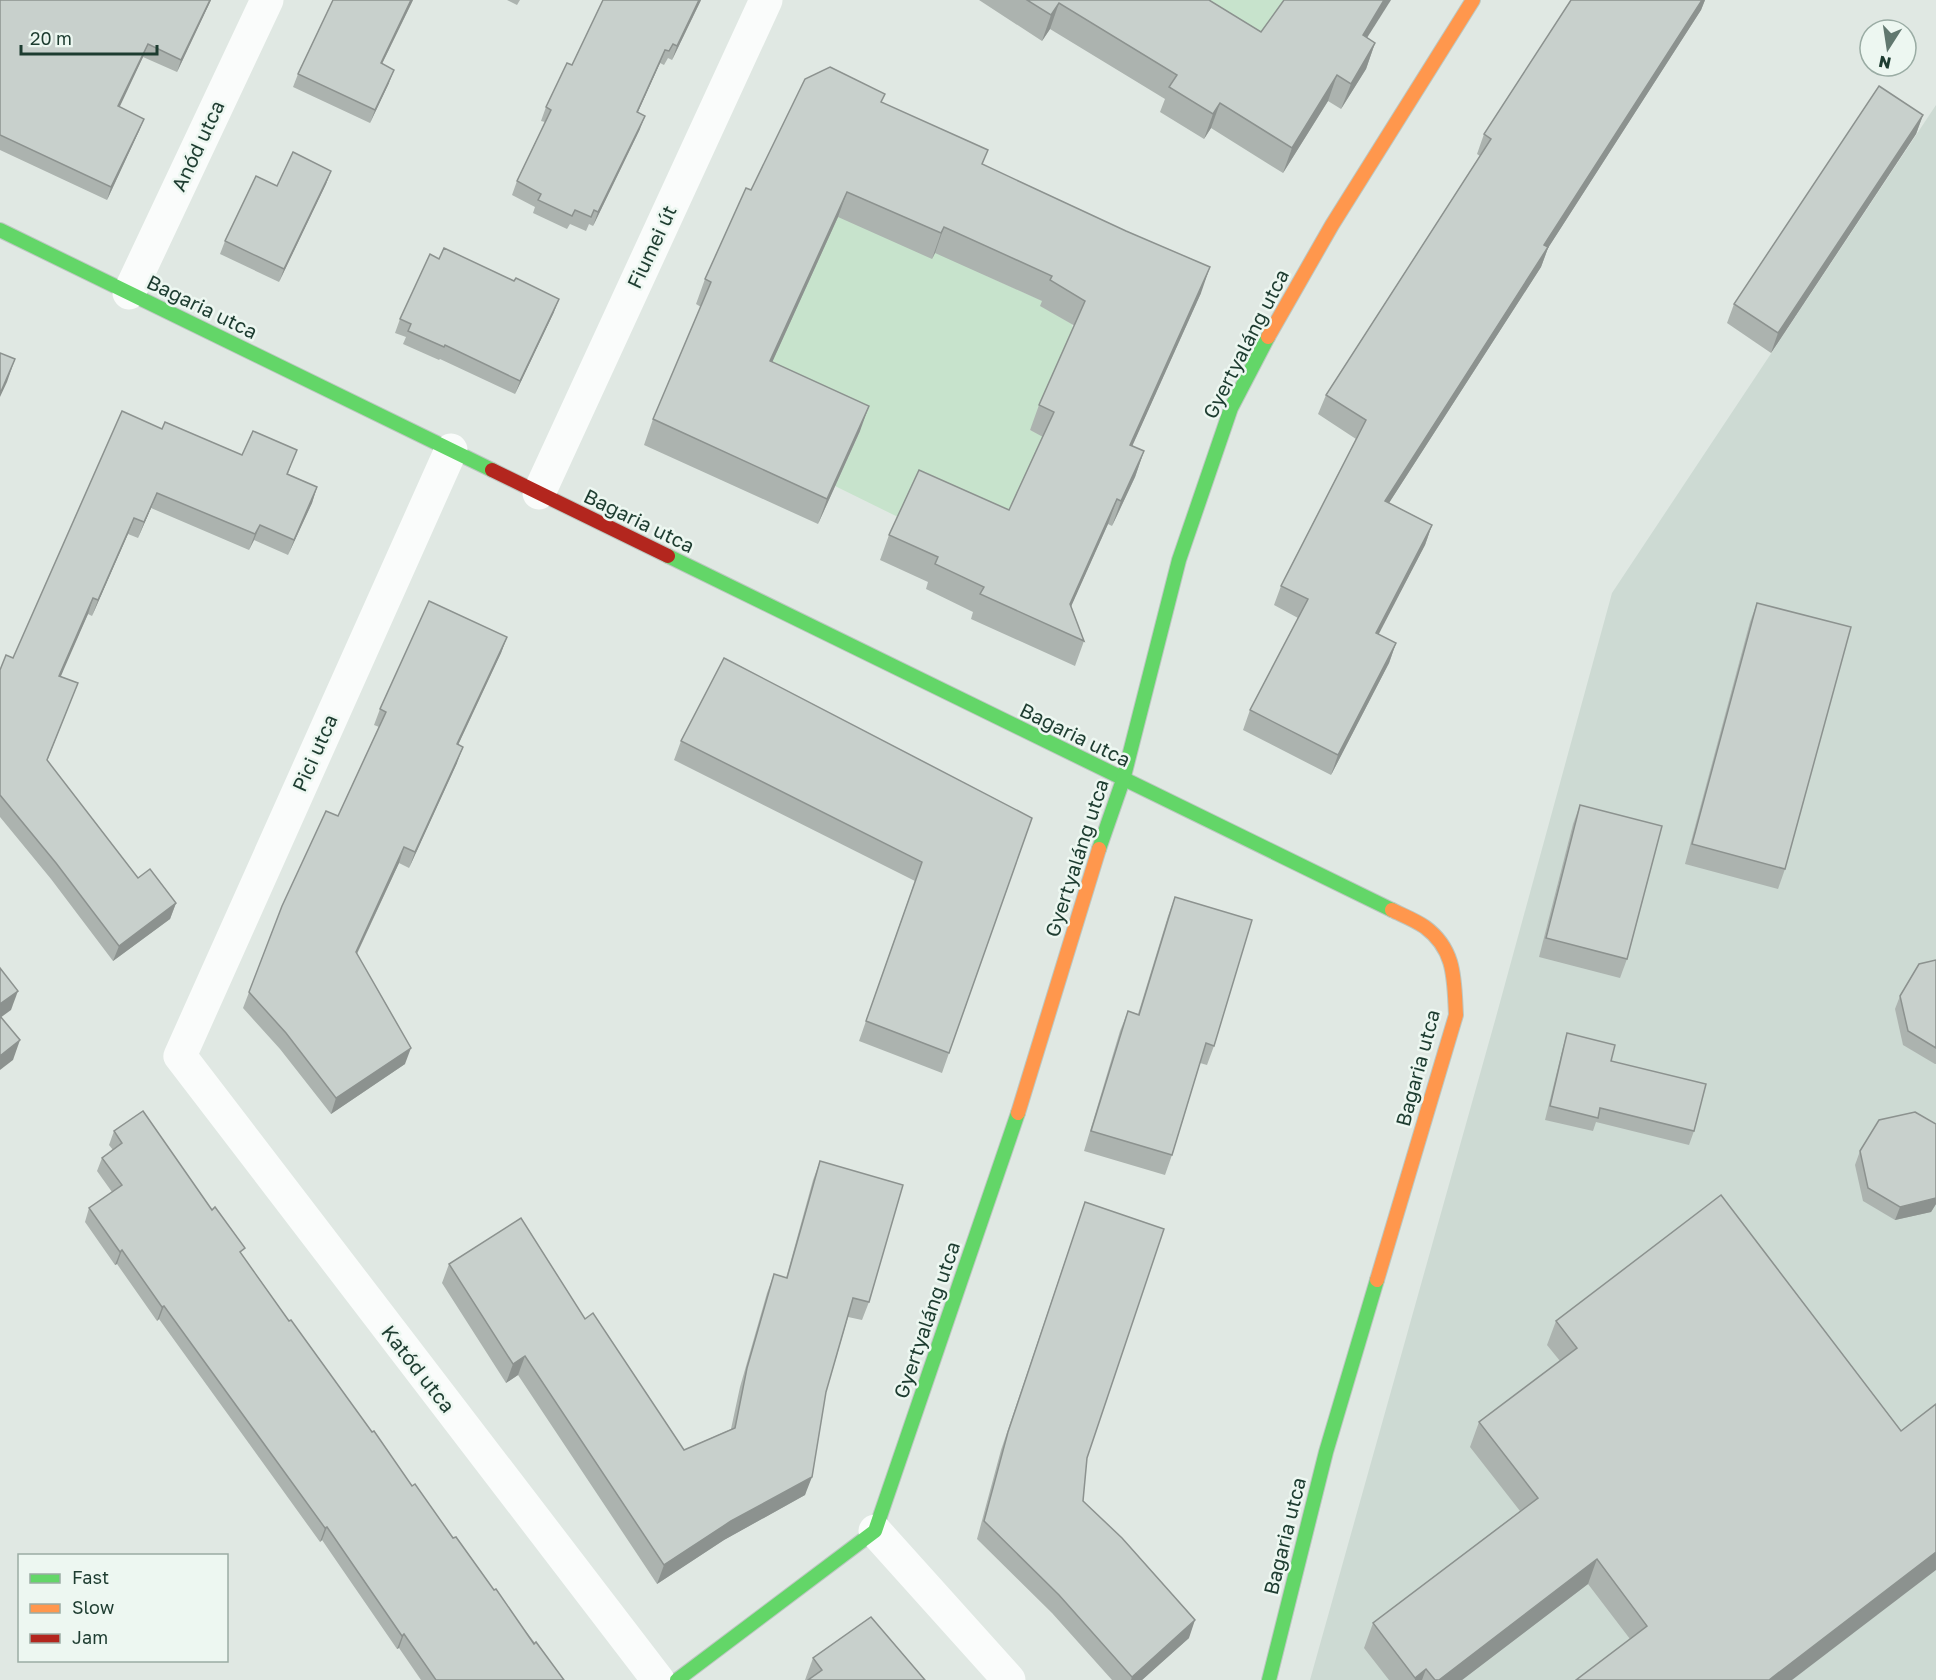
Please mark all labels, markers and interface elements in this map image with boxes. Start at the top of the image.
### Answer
scale bar [21,18,158,56]
north arrow [1858,18,1918,78]
text: 20 m [30,27,72,49]
text: N [1877,52,1893,74]
street label: Anód utca [166,96,229,195]
street label: Fiumei út [621,201,681,292]
street label: Gyertyaláng utca [1197,265,1293,422]
street label: Bagaria utca [143,269,262,343]
street label: Bagaria utca [580,483,699,557]
street label: Bagaria utca [1016,697,1135,771]
street label: Pici utca [286,710,342,795]
street label: Gyertyaláng utca [1039,776,1113,940]
street label: Bagaria utca [1390,1007,1444,1129]
street label: Gyertyaláng utca [888,1238,964,1401]
street label: Katód utca [377,1320,460,1417]
street label: Bagaria utca [1258,1475,1310,1597]
legend [18,1554,228,1662]
text: Fast [72,1566,109,1588]
text: Slow [72,1596,115,1618]
text: Jam [72,1626,108,1648]

